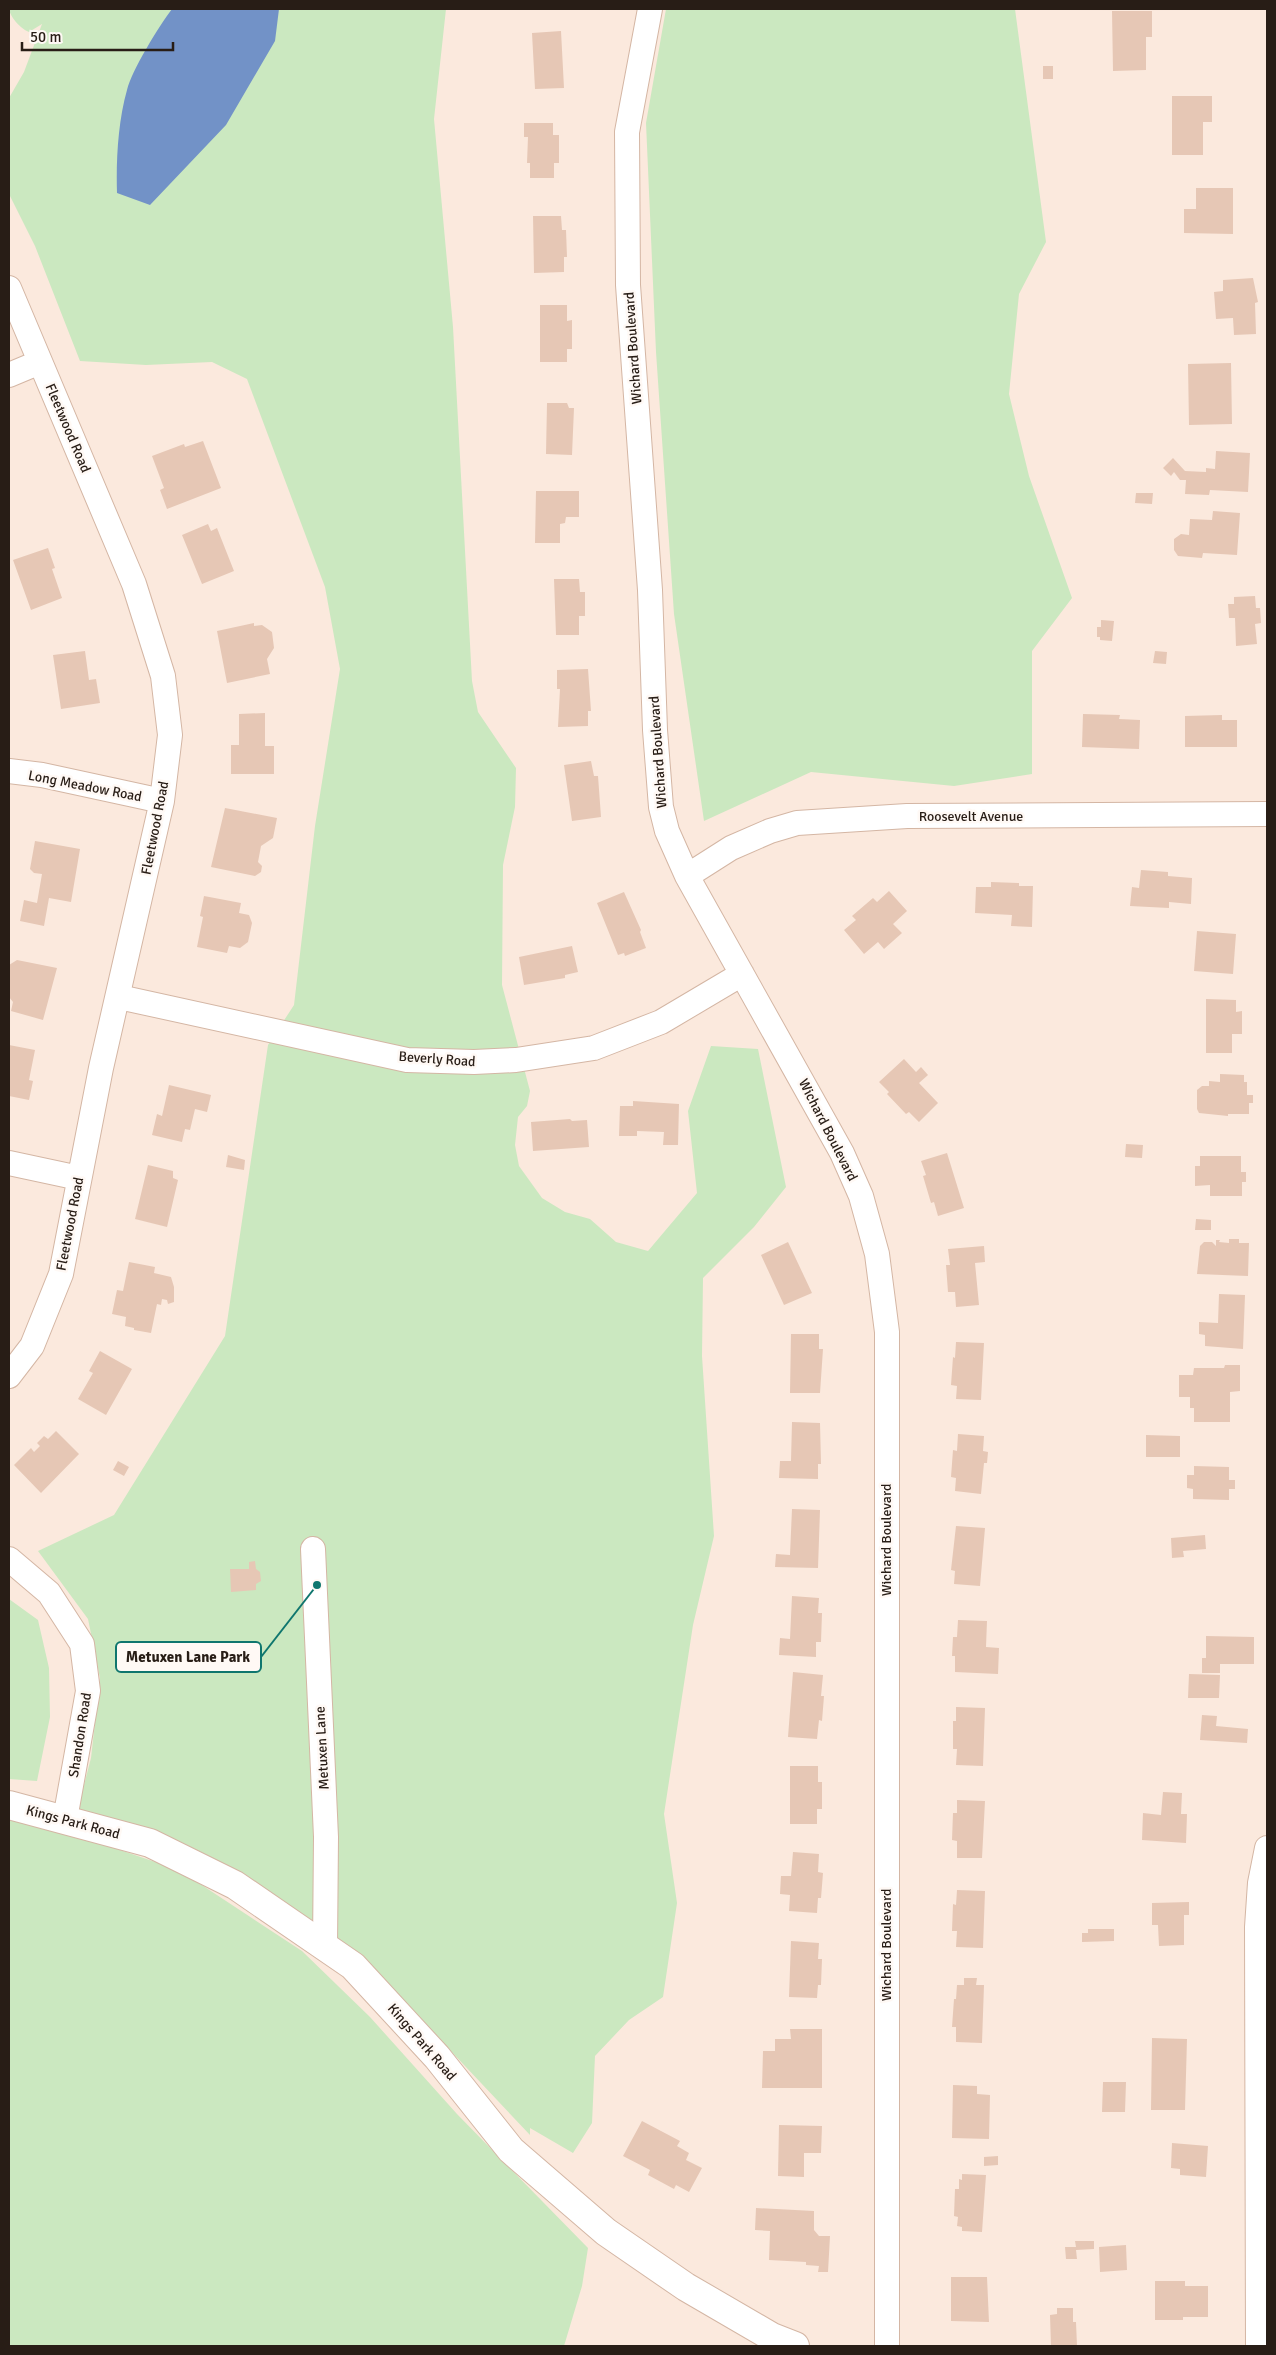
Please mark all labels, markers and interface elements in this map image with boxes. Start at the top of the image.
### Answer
scale bar [22,20,174,52]
text: 50 m [30,28,61,46]
street label: Wichard Boulevard [621,291,645,405]
street label: Fleetwood Road [42,381,94,475]
street label: Wichard Boulevard [646,695,670,809]
street label: Long Meadow Road [27,767,143,805]
street label: Fleetwood Road [138,780,172,876]
street label: Roosevelt Avenue [919,808,1023,825]
street label: Beverly Road [398,1048,476,1070]
street label: Wichard Boulevard [795,1076,861,1184]
street label: Fleetwood Road [53,1176,87,1272]
street label: Wichard Boulevard [878,1484,895,1596]
callout: Metuxen Lane Park [116,1642,261,1672]
text: Metuxen Lane Park [126,1648,250,1666]
street label: Shandon Road [65,1691,95,1779]
street label: Metuxen Lane [311,1706,333,1790]
street label: Kings Park Road [24,1801,122,1843]
street label: Wichard Boulevard [878,1889,895,2001]
street label: Kings Park Road [384,2000,460,2084]

